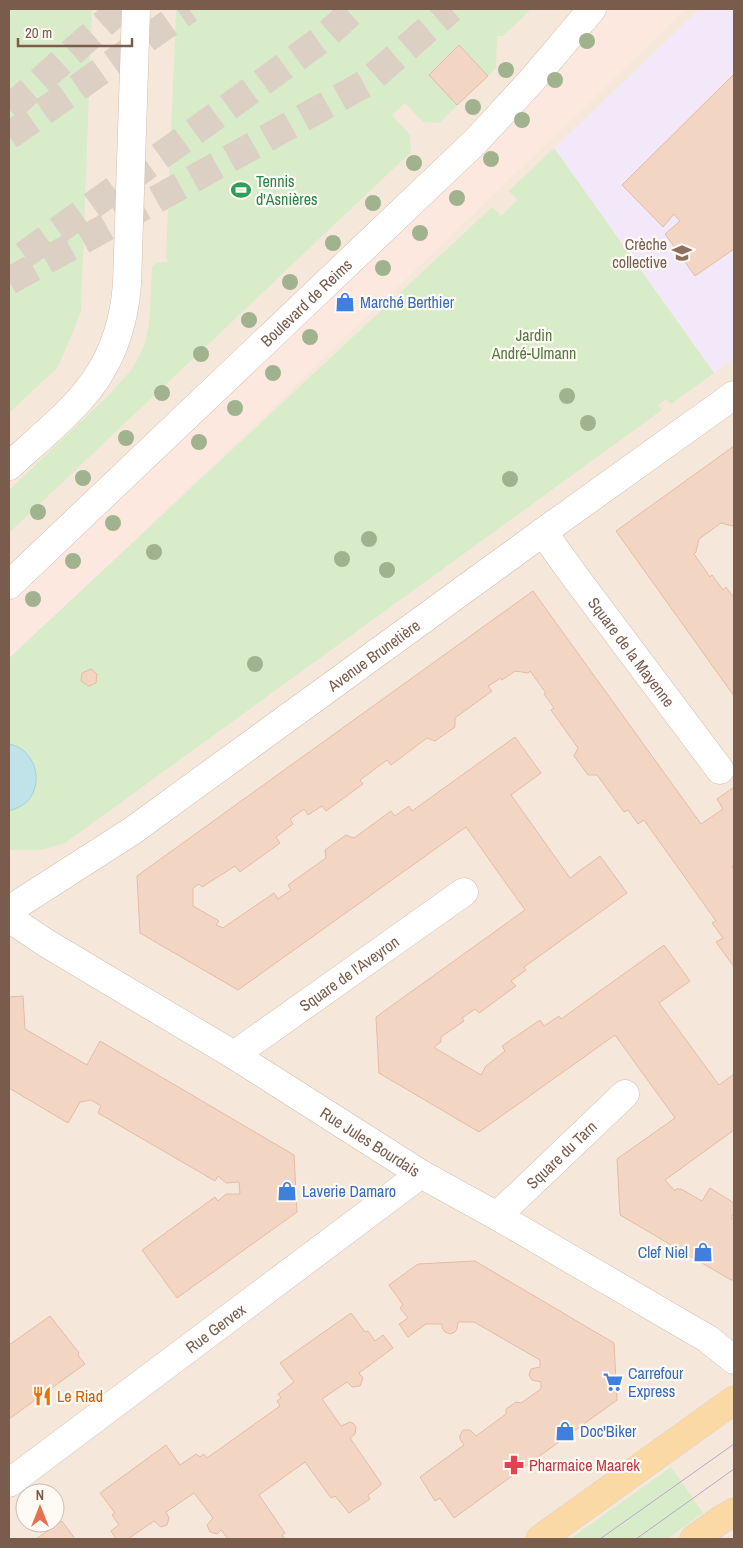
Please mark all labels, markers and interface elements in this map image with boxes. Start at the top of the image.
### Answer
scale bar [18,15,131,47]
text: 20 m [25,22,52,43]
place label: Tennis d'Asnières [256,170,318,210]
sports icon: Tennis d'Asnières [230,179,252,201]
place label: Crèche collective [612,233,667,273]
school or university icon: Crèche collective [671,242,693,264]
street label: Boulevard de Reims [255,254,357,351]
shop icon: Marché Berthier [334,291,356,313]
place label: Marché Berthier [360,291,455,313]
park label: Jardin André-Ulmann [491,324,576,364]
street label: Square de la Mayenne [583,592,680,711]
street label: Avenue Brunetière [322,614,424,697]
street label: Square de l'Aveyron [295,930,403,1016]
street label: Rue Jules Bourdais [316,1102,425,1182]
street label: Square du Tarn [521,1116,602,1194]
shop icon: Laverie Damaro [276,1180,298,1202]
place label: Laverie Damaro [302,1180,396,1202]
place label: Clef Niel [638,1241,688,1263]
shop icon: Clef Niel [692,1241,714,1263]
street label: Rue Gervex [181,1298,250,1358]
place label: Carrefour Express [628,1362,684,1402]
supermarket icon: Carrefour Express [602,1371,624,1393]
restaurant icon: Le Riad [31,1385,53,1407]
place label: Le Riad [57,1385,103,1407]
shop icon: Doc'Biker [554,1420,576,1442]
place label: Doc'Biker [580,1420,637,1442]
pharmacy icon: Pharmaice Maarek [503,1454,525,1476]
place label: Pharmaice Maarek [529,1454,640,1476]
north arrow [15,1483,65,1533]
text: N [36,1486,44,1504]

